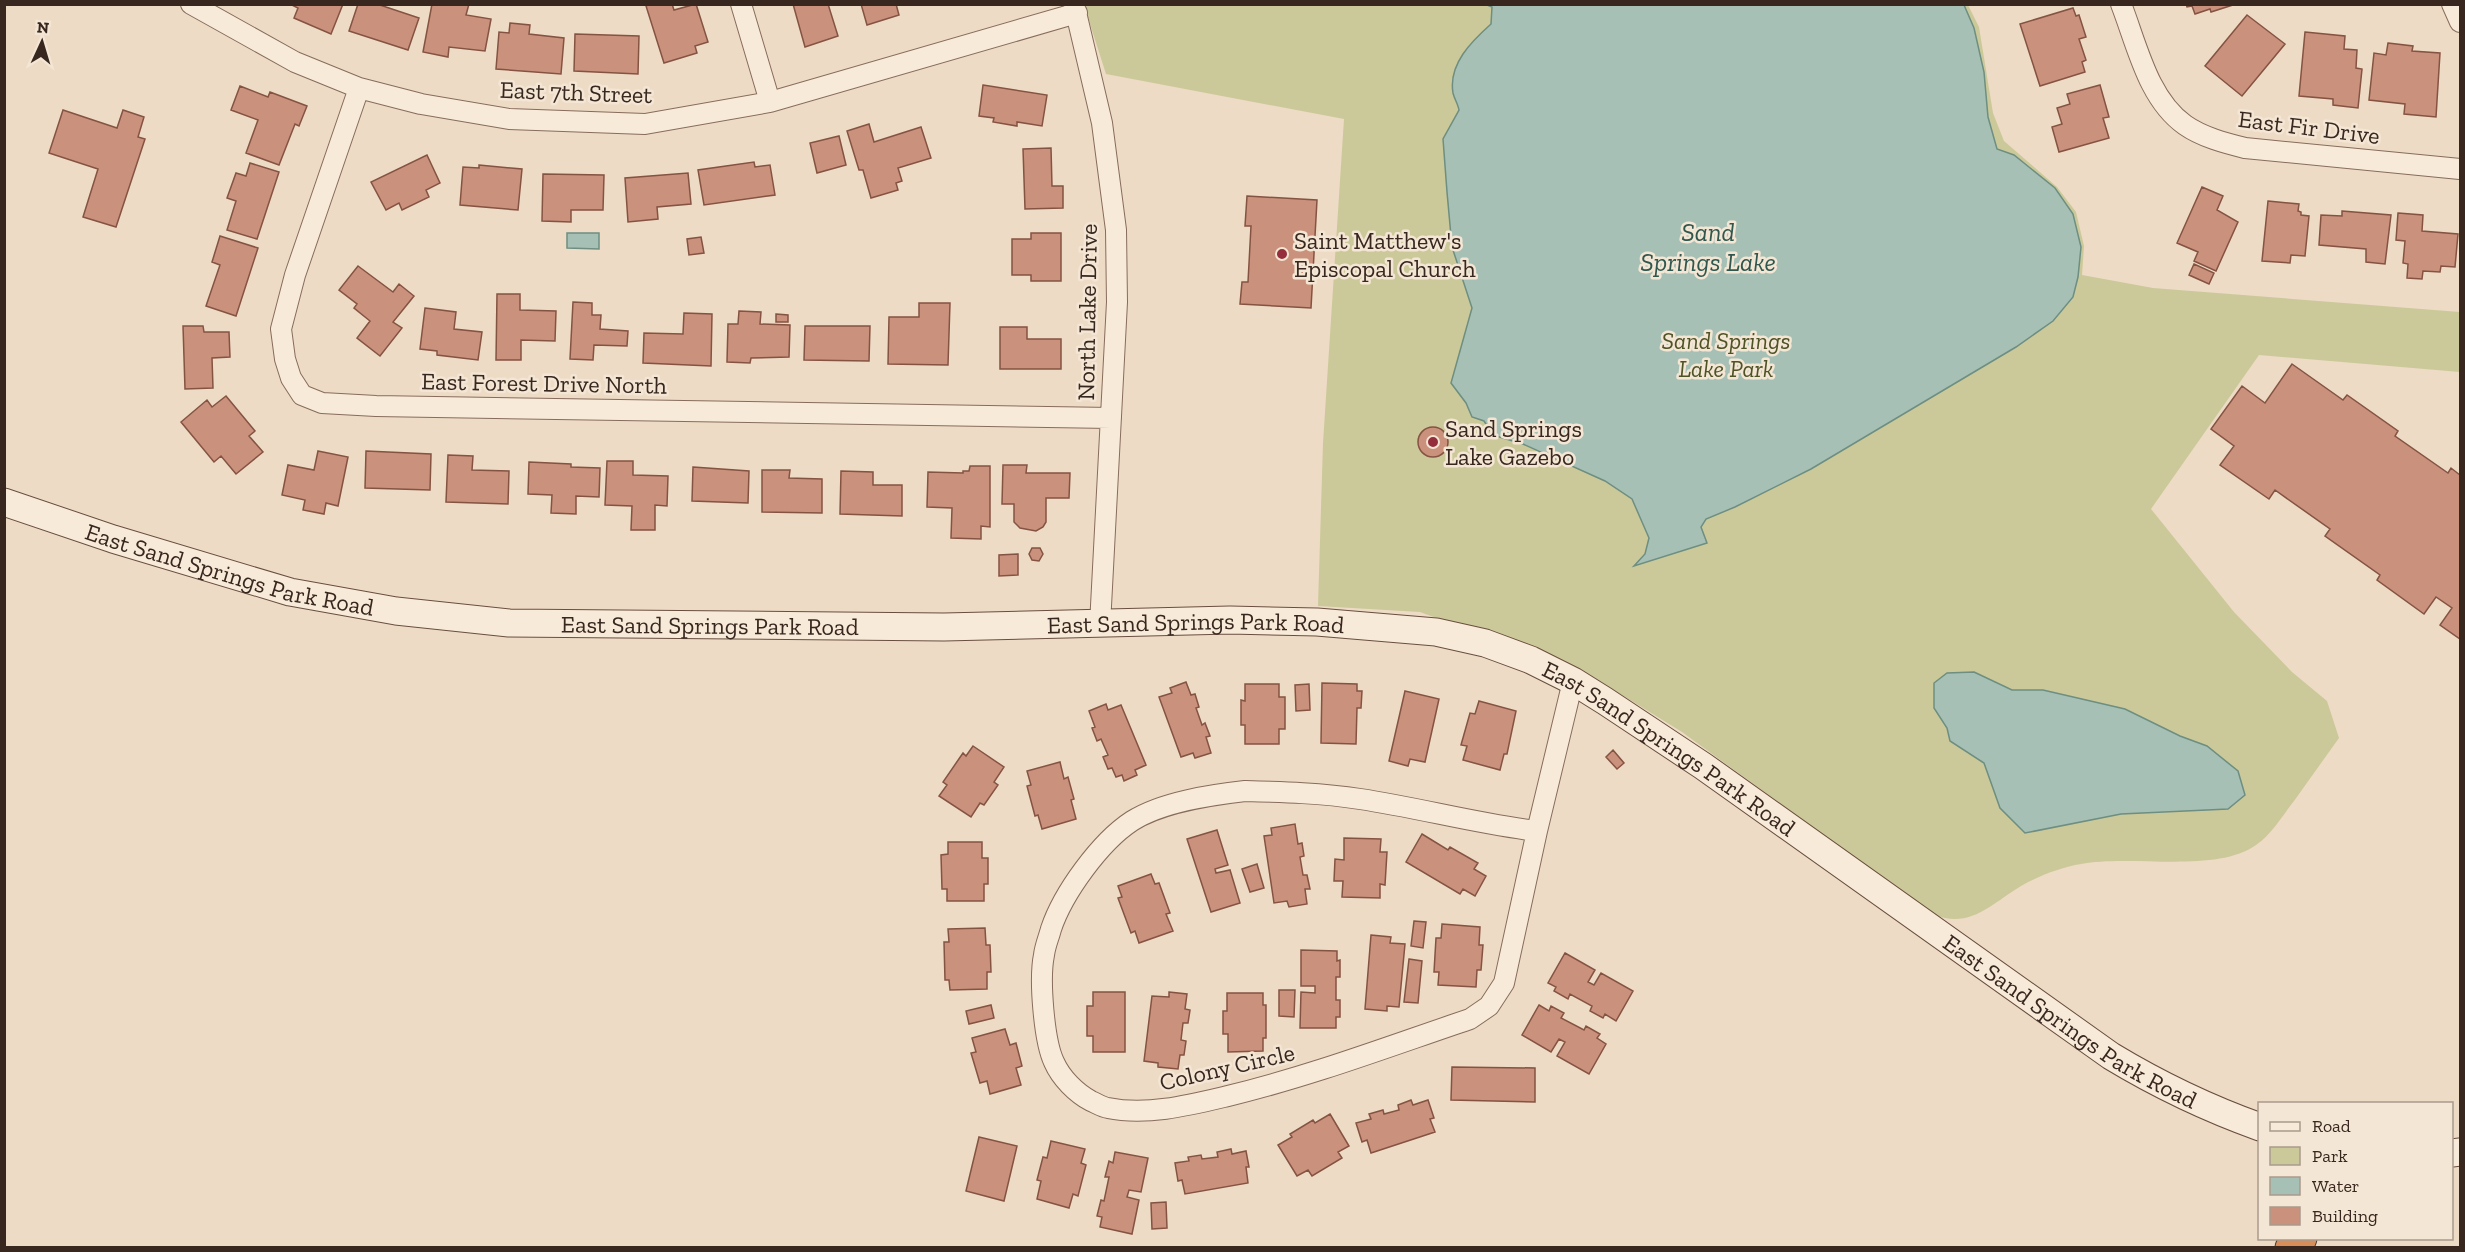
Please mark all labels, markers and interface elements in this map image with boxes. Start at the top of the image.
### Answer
north arrow [12,12,72,72]
text: N [36,18,50,37]
street label: East 7th Street [499,75,653,109]
street label: East Fir Drive [2237,104,2381,150]
water label: Sand Springs Lake [1640,216,1776,278]
street label: North Lake Drive [1071,223,1103,401]
place label: Saint Matthew's Episcopal Church [1294,226,1476,283]
marker: Saint Matthew's Episcopal Church [1275,247,1289,261]
park label: Sand Springs Lake Park [1661,326,1791,383]
street label: East Forest Drive North [421,366,668,400]
place label: Sand Springs Lake Gazebo [1445,414,1582,471]
marker: Sand Springs Lake Gazebo [1426,435,1440,449]
street label: East Sand Springs Park Road [82,516,376,621]
street label: East Sand Springs Park Road [1046,605,1346,639]
street label: East Sand Springs Park Road [561,609,859,641]
street label: East Sand Springs Park Road [1538,654,1802,842]
street label: East Sand Springs Park Road [1938,927,2202,1114]
street label: Colony Circle [1157,1037,1297,1097]
legend [2258,1102,2453,1240]
text: Road [2312,1115,2351,1137]
text: Park [2312,1145,2348,1167]
text: Water [2312,1175,2359,1197]
text: Building [2312,1205,2378,1227]

